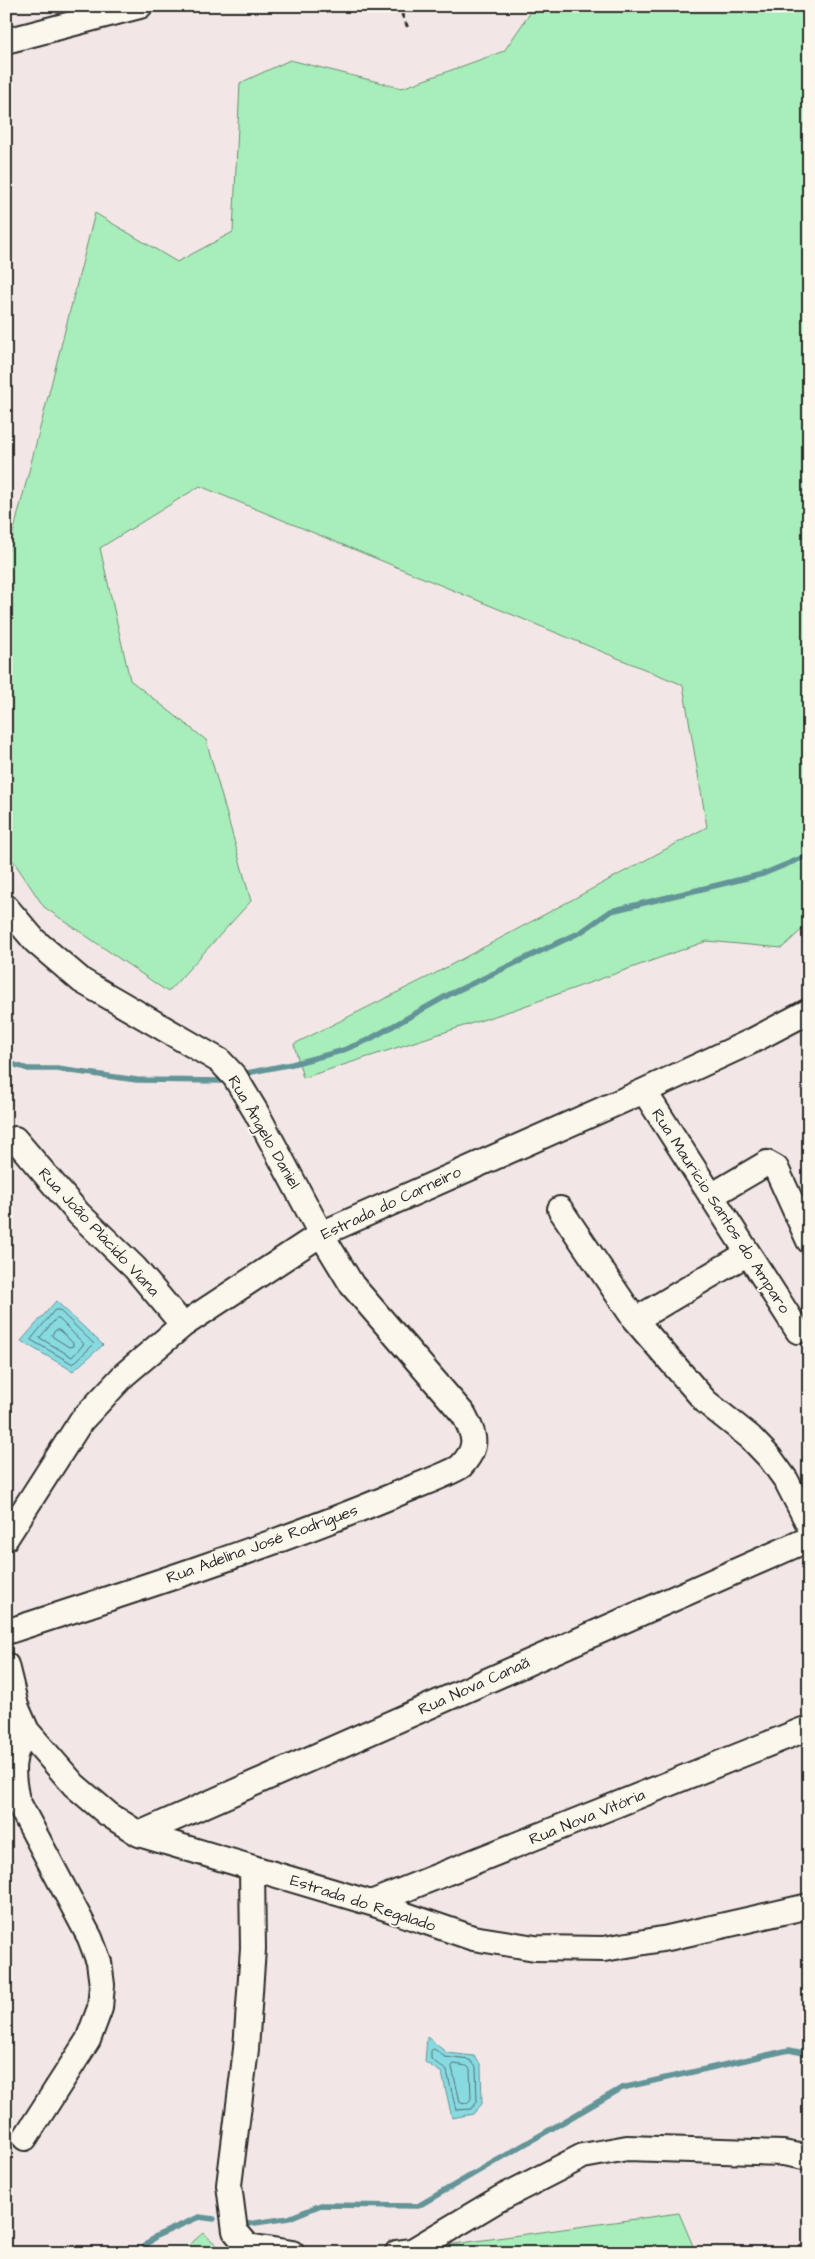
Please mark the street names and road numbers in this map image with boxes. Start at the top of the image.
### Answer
street label: Rua Ângelo Daniel [222,1071,305,1193]
street label: Rua Maurício Santos do Amparo [646,1104,796,1318]
street label: Estrada do Carneiro [317,1161,465,1245]
street label: Rua João Plácido Viana [33,1163,165,1301]
street label: Rua Adelina José Rodrigues [163,1499,361,1590]
street label: Rua Nova Canaã [415,1652,533,1720]
street label: Rua Nova Vitória [526,1784,648,1850]
street label: Estrada do Regalado [287,1869,438,1938]

